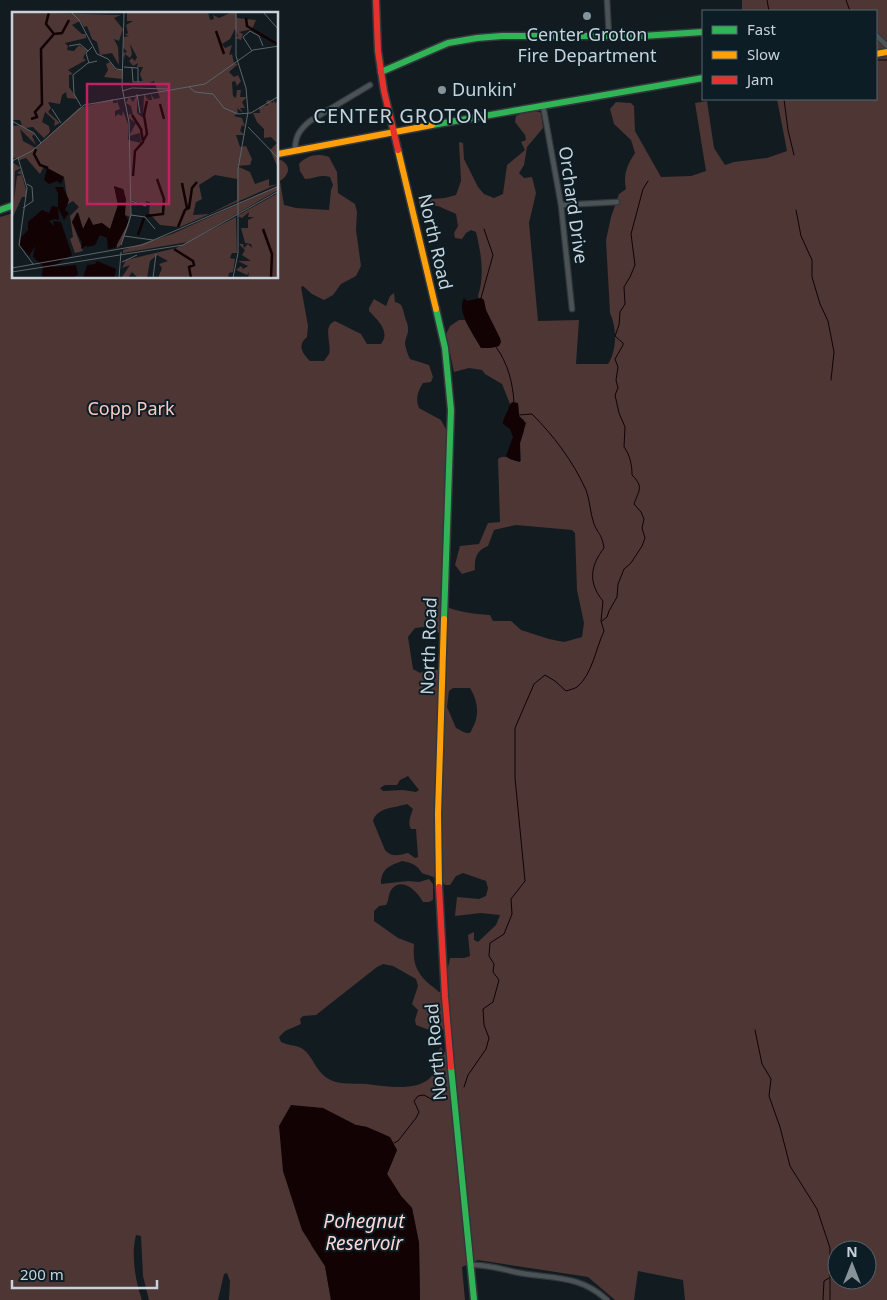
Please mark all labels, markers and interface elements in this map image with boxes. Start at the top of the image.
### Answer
marker: Center Groton Fire Department [581,10,593,22]
legend [702,10,877,100]
inset map [12,12,279,279]
text: Fast [747,19,776,39]
place label: Center Groton Fire Department [518,22,657,67]
text: Slow [747,44,780,64]
text: Jam [745,69,774,89]
place label: Dunkin' [452,77,517,101]
marker: Dunkin' [436,84,448,96]
district label: CENTER GROTON [313,102,489,129]
street label: Orchard Drive [554,145,594,265]
street label: North Road [413,192,459,292]
park label: Copp Park [87,396,175,420]
street label: North Road [414,597,442,695]
street label: North Road [419,1002,451,1102]
water label: Pohegnut Reservoir [323,1208,405,1256]
north arrow [827,1240,877,1290]
text: N [846,1242,858,1261]
scale bar [12,1258,158,1290]
text: 200 m [20,1264,64,1284]

